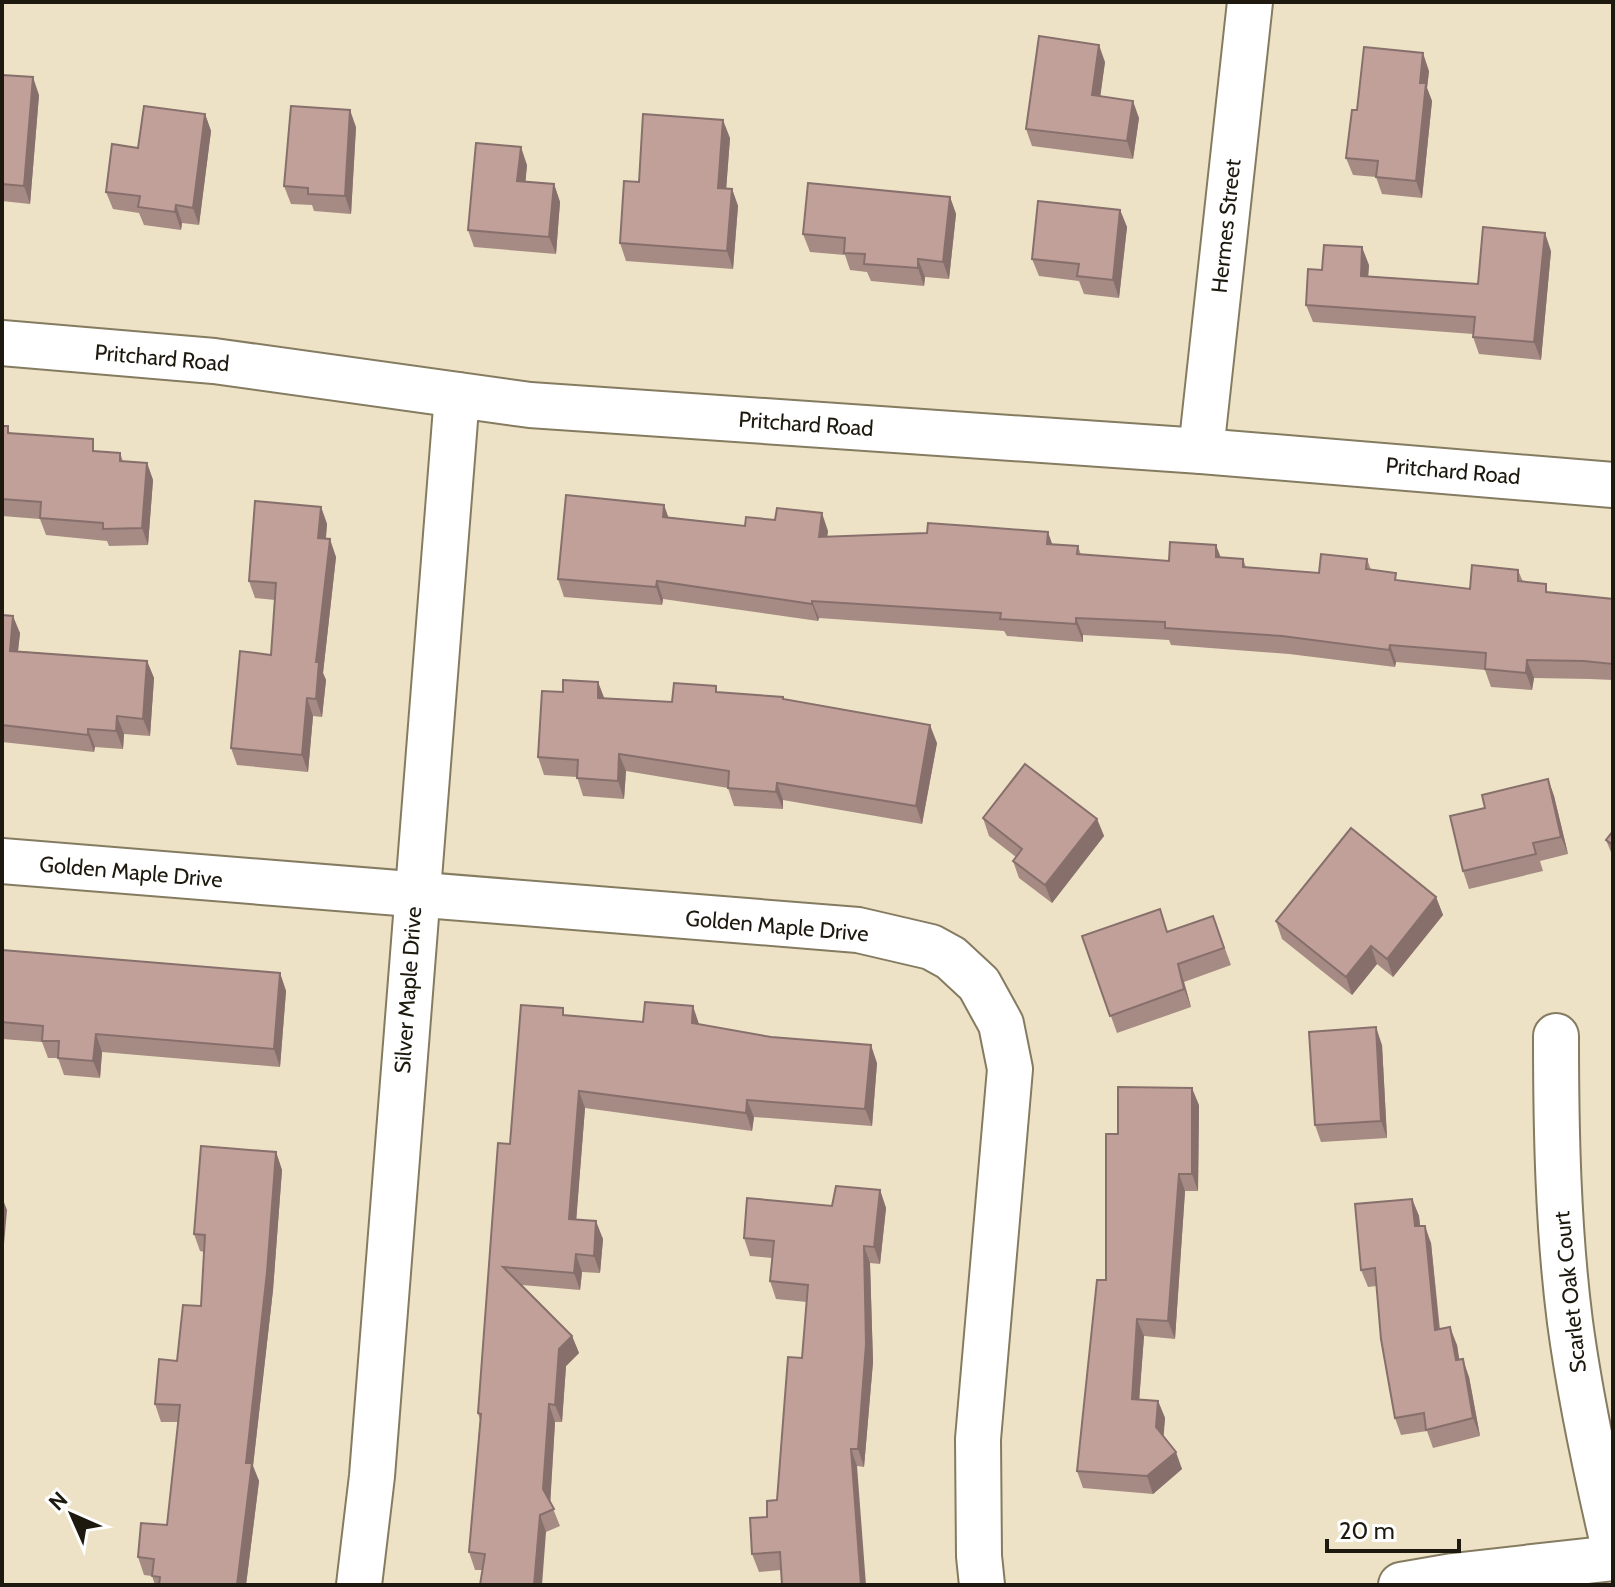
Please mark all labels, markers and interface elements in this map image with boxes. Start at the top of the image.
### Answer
street label: Hermes Street [1206,157,1247,294]
street label: Pritchard Road [93,339,231,377]
street label: Pritchard Road [738,406,874,442]
street label: Pritchard Road [1384,452,1522,490]
street label: Golden Maple Drive [38,851,224,893]
street label: Golden Maple Drive [684,905,870,947]
street label: Silver Maple Drive [389,906,427,1074]
street label: Scarlet Oak Court [1548,1209,1592,1374]
north arrow [32,1475,112,1555]
text: N [43,1486,73,1516]
scale bar [1327,1503,1459,1553]
text: 20 m [1339,1516,1395,1545]

